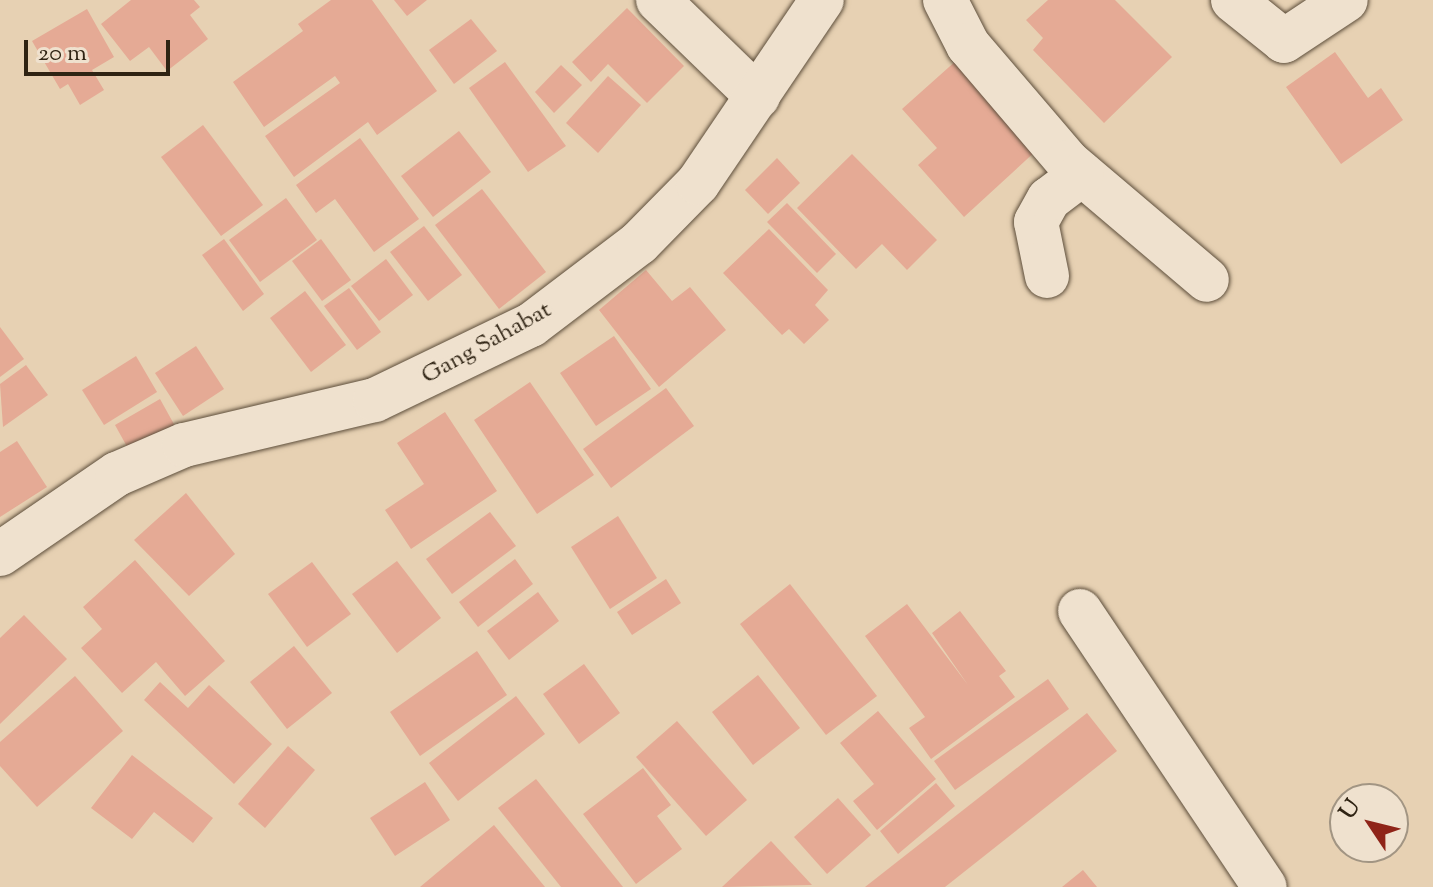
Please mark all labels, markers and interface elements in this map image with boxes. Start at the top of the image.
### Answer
scale bar [28,24,174,74]
text: 20 m [38,37,87,71]
street label: Gang Sahabat [417,297,557,391]
north arrow [1329,783,1409,863]
text: U [1333,794,1369,827]

